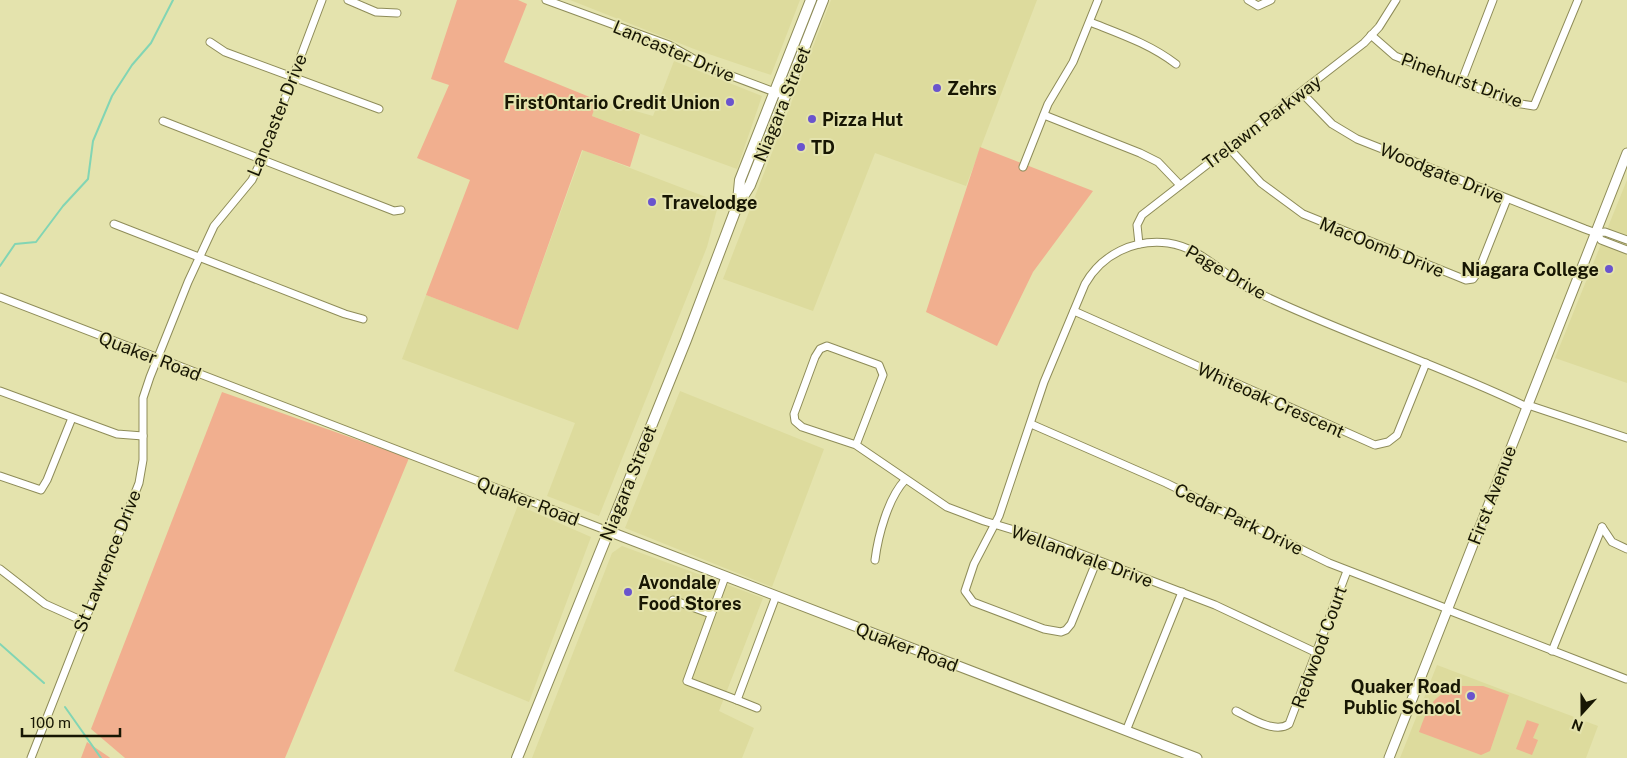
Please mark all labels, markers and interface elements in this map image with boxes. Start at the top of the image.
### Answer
street label: Lancaster Drive [610,16,738,86]
street label: Niagara Street [749,43,815,165]
street label: Pinehurst Drive [1398,48,1526,112]
street label: Lancaster Drive [243,51,311,179]
street label: Trelawn Parkway [1199,70,1326,173]
place label: Zehrs [947,78,997,99]
marker: Zehrs [931,82,943,94]
place label: FirstOntario Credit Union [504,92,720,113]
marker: FirstOntario Credit Union [724,96,736,108]
place label: Pizza Hut [822,109,903,130]
marker: Pizza Hut [806,113,818,125]
place label: TD [811,137,835,158]
street label: Woodgate Drive [1377,139,1507,207]
marker: TD [795,141,807,153]
place label: Travelodge [662,192,757,213]
marker: Travelodge [646,196,658,208]
street label: MacOomb Drive [1317,212,1447,282]
street label: Page Drive [1182,240,1270,304]
place label: Niagara College [1461,259,1599,280]
marker: Niagara College [1603,263,1615,275]
street label: Quaker Road [96,327,204,385]
street label: Whiteoak Crescent [1194,358,1348,442]
street label: Niagara Street [595,422,661,544]
street label: First Avenue [1463,443,1521,547]
street label: Quaker Road [474,472,582,530]
street label: Cedar Park Drive [1171,479,1307,559]
street label: St Lawrence Drive [69,487,145,635]
street label: Wellandvale Drive [1008,521,1156,591]
place label: Avondale Food Stores [638,572,741,614]
street label: Redwood Court [1287,583,1351,711]
marker: Avondale Food Stores [622,586,634,598]
street label: Quaker Road [853,618,961,676]
place label: Quaker Road Public School [1344,676,1461,718]
north arrow [1557,688,1607,738]
marker: Quaker Road Public School [1465,690,1477,702]
scale bar [22,706,120,738]
text: 100 m [30,714,71,731]
text: N [1569,716,1585,735]

